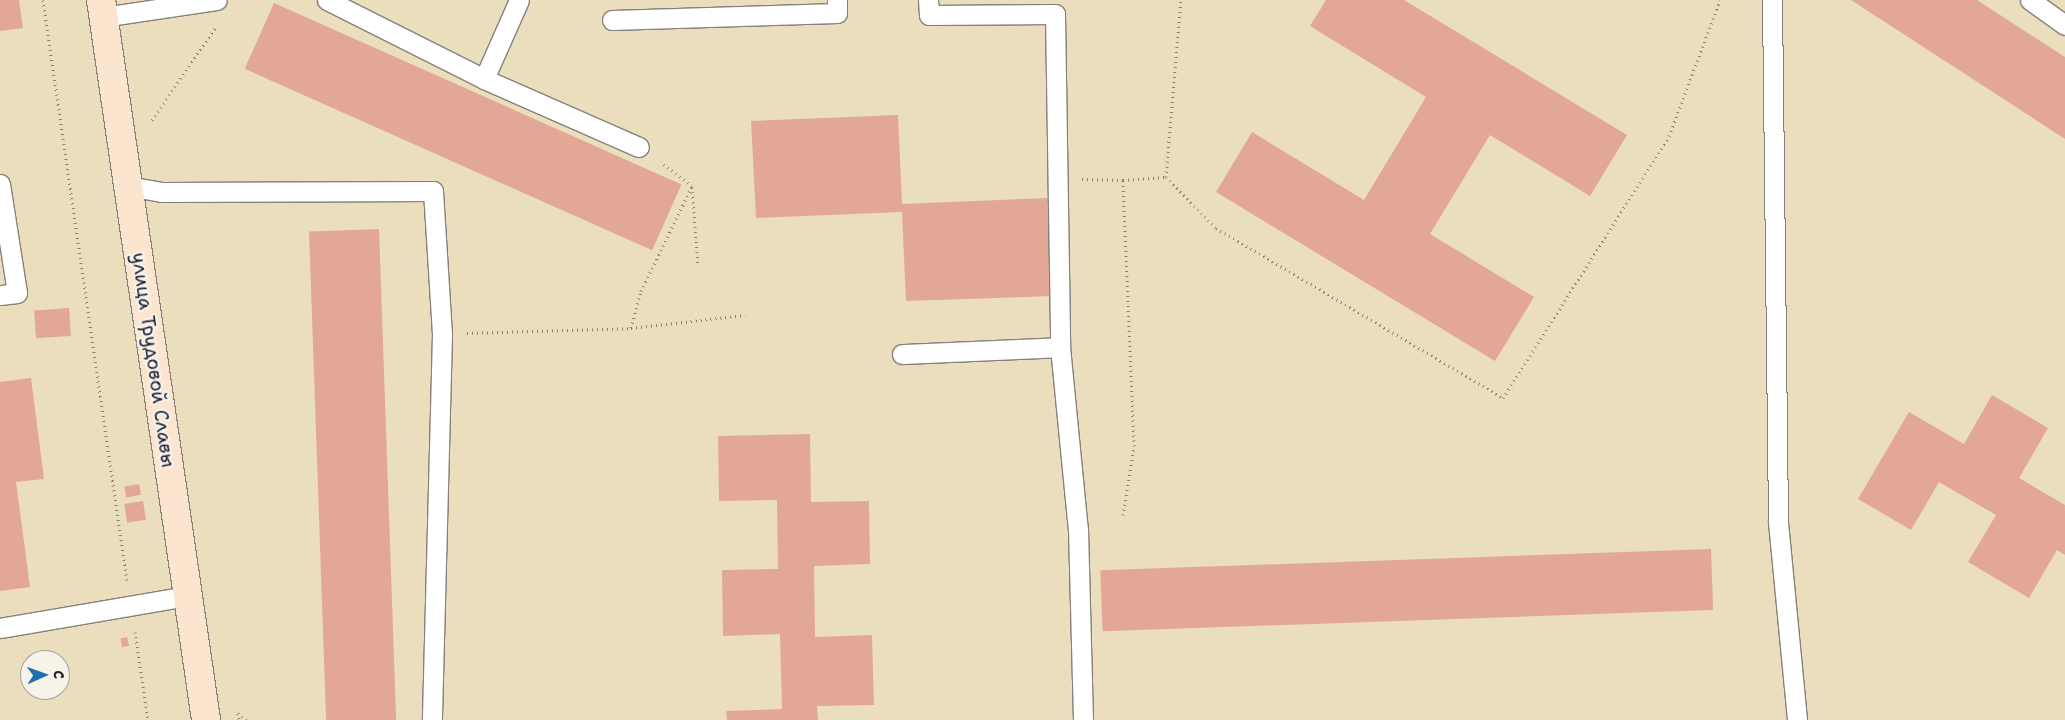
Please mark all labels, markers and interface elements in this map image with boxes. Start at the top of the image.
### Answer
street label: улица Трудовой Славы [127,251,179,469]
north arrow [20,650,70,700]
text: С [50,670,68,679]

